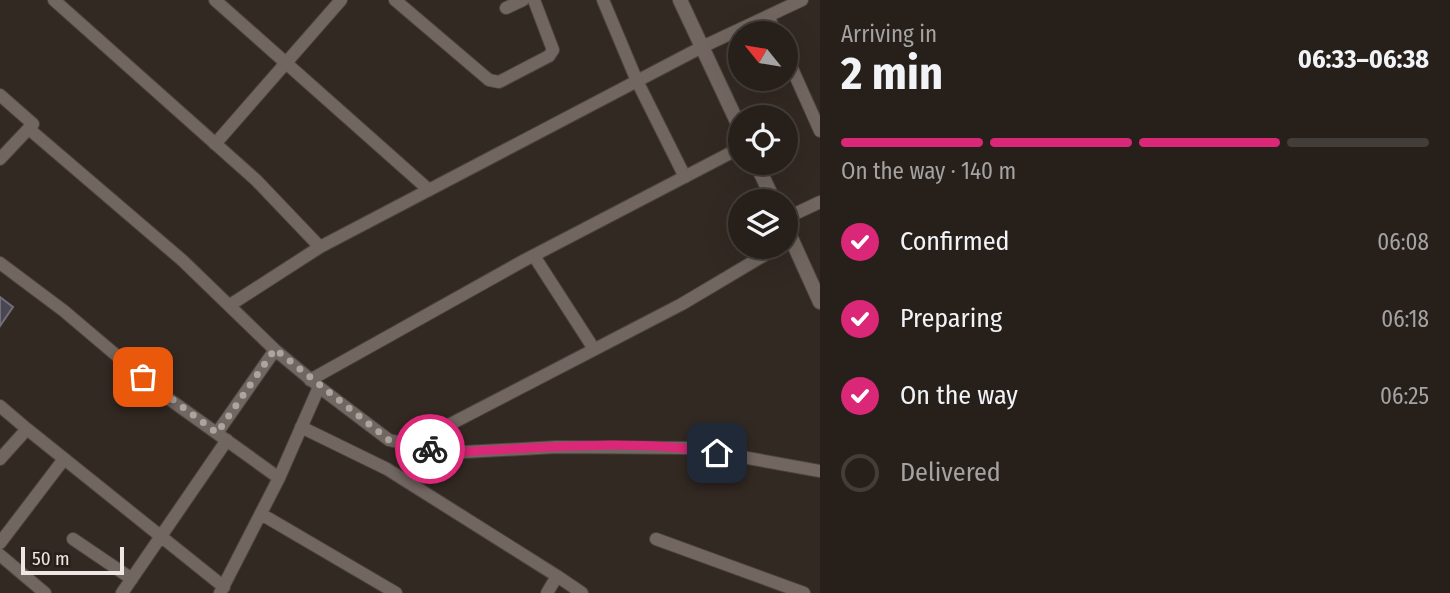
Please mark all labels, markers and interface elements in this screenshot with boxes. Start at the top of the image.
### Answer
text: Arriving in [841,20,937,48]
north arrow [728,21,798,91]
map controls [728,21,798,259]
text: 06:33–06:38 [1298,44,1429,75]
text: 2 min [841,46,943,101]
button: locate [728,105,798,175]
text: On the way · 140 m [841,157,1016,185]
button: layers [728,189,798,259]
icon: check [841,223,879,261]
text: Confirmed [900,226,1010,257]
text: 06:08 [1377,228,1429,256]
icon: check [841,300,879,338]
text: Preparing [900,303,1002,334]
text: 06:18 [1381,305,1429,333]
pin [113,347,173,407]
icon: bag [124,358,162,396]
icon: check [841,377,879,415]
text: On the way [900,380,1018,411]
text: 06:25 [1380,382,1429,410]
courier [395,414,465,484]
pin [687,423,747,483]
icon: bike [411,430,449,468]
icon: home [698,434,736,472]
text: Delivered [900,457,1001,488]
scale bar [21,544,124,576]
text: 50 m [32,547,70,570]

